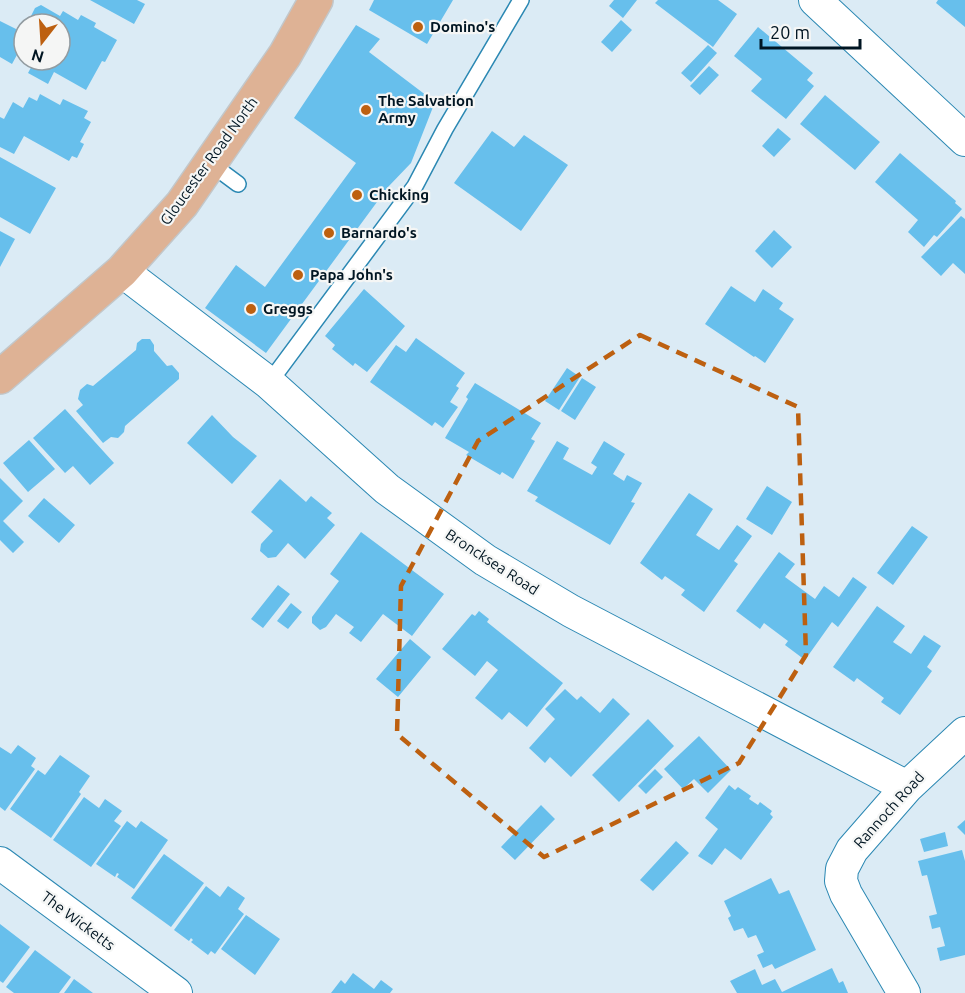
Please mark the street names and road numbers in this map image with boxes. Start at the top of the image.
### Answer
street label: Gloucester Road North [157,93,261,228]
street label: Broncksea Road [443,525,542,598]
street label: Rannoch Road [850,768,927,851]
street label: The Wicketts [38,888,118,954]

